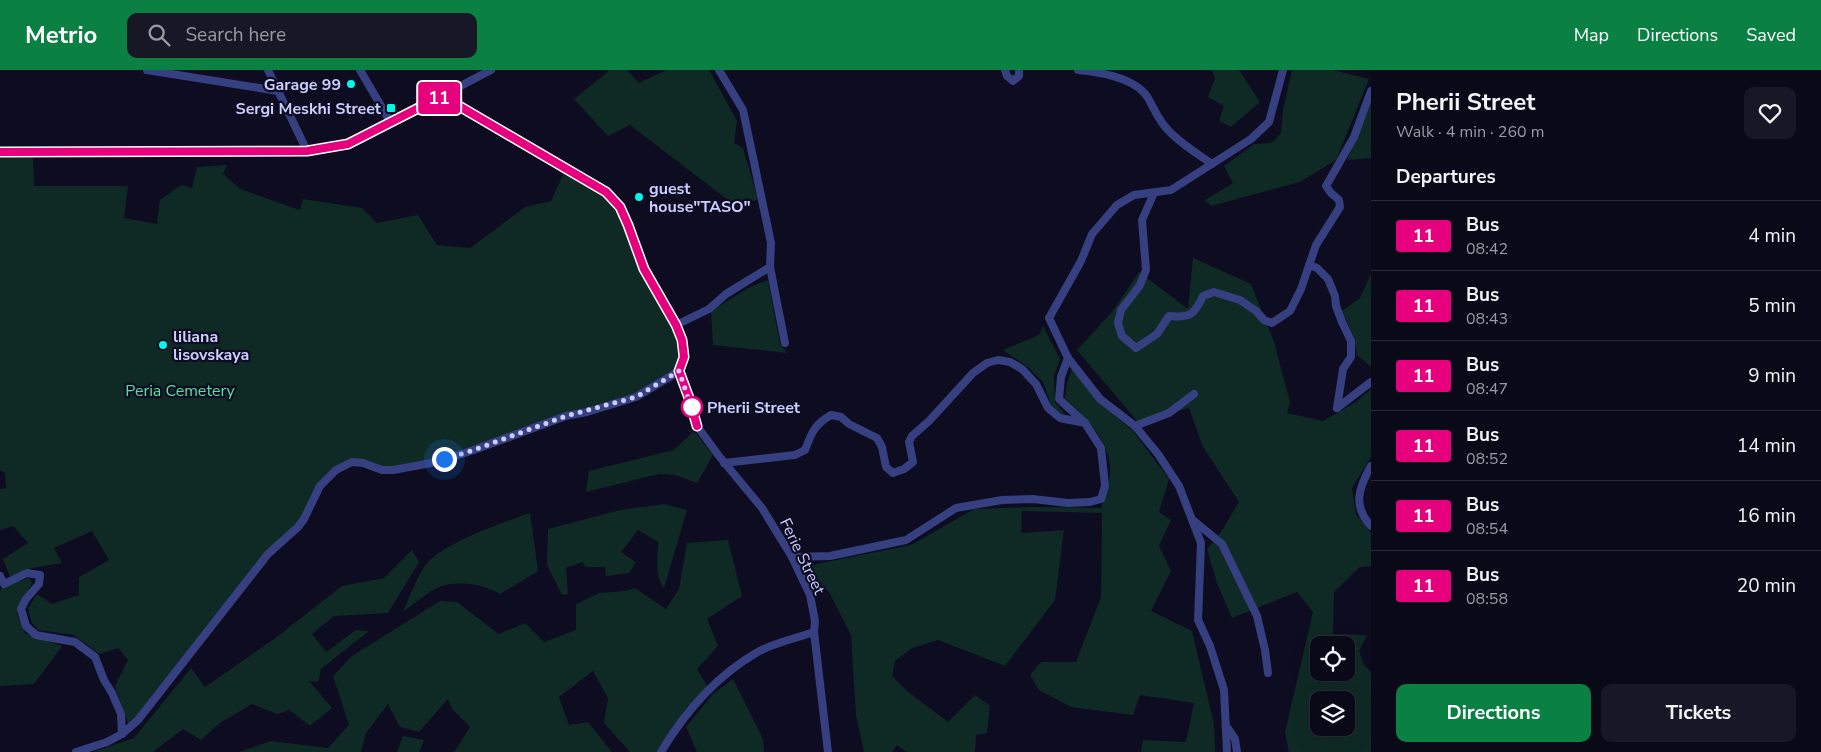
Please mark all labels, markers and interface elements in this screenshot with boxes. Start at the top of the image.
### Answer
search box [127,13,477,58]
text: Metrio [25,19,97,51]
icon: search [145,21,173,49]
text: Search here [185,22,286,48]
text: Map [1574,23,1609,47]
text: Directions [1637,23,1718,47]
text: Saved [1746,23,1796,47]
place label: Garage 99 [264,74,341,96]
marker: Garage 99 [345,78,357,90]
line badge: 11 [416,82,462,114]
text: 11 [428,86,450,110]
text: Pherii Street [1396,86,1535,118]
button: heart [1744,87,1796,139]
place label: Sergi Meskhi Street [236,98,382,120]
marker: Sergi Meskhi Street [385,102,397,114]
text: Walk · 4 min · 260 m [1396,121,1544,143]
text: Departures [1396,164,1496,190]
place label: guest house"TASO" [649,178,751,218]
marker: guest house"TASO" [633,191,645,203]
text: Bus [1466,212,1499,238]
text: 4 min [1748,223,1796,249]
text: 11 [1413,224,1434,248]
text: 08:42 [1466,238,1508,260]
text: Bus [1466,282,1499,308]
text: 5 min [1748,293,1796,319]
text: 11 [1413,294,1434,318]
text: 08:43 [1466,308,1508,330]
place label: liliana lisovskaya [173,326,249,366]
marker: liliana lisovskaya [157,339,169,351]
text: Bus [1466,352,1499,378]
text: 9 min [1748,363,1796,389]
text: 11 [1413,364,1434,388]
text: 08:47 [1466,378,1508,400]
park label: Peria Cemetery [125,380,236,402]
marker: Pherii Street [681,396,703,418]
place label: Pherii Street [707,397,801,419]
text: Bus [1466,422,1499,448]
text: 14 min [1737,433,1796,459]
text: 11 [1413,434,1434,458]
your location [432,447,457,472]
text: 08:52 [1466,448,1508,470]
text: Bus [1466,492,1499,518]
text: 16 min [1737,503,1796,529]
text: 11 [1413,504,1434,528]
street label: Ferie Street [774,514,830,599]
text: 08:54 [1466,518,1508,540]
text: Bus [1466,562,1499,588]
text: 20 min [1737,573,1796,599]
text: 11 [1413,574,1434,598]
text: 08:58 [1466,588,1508,610]
map controls [1310,636,1355,736]
button: locate [1310,636,1355,681]
button: Directions [1396,684,1591,742]
button: Tickets [1601,684,1796,742]
button: layers [1310,691,1355,736]

